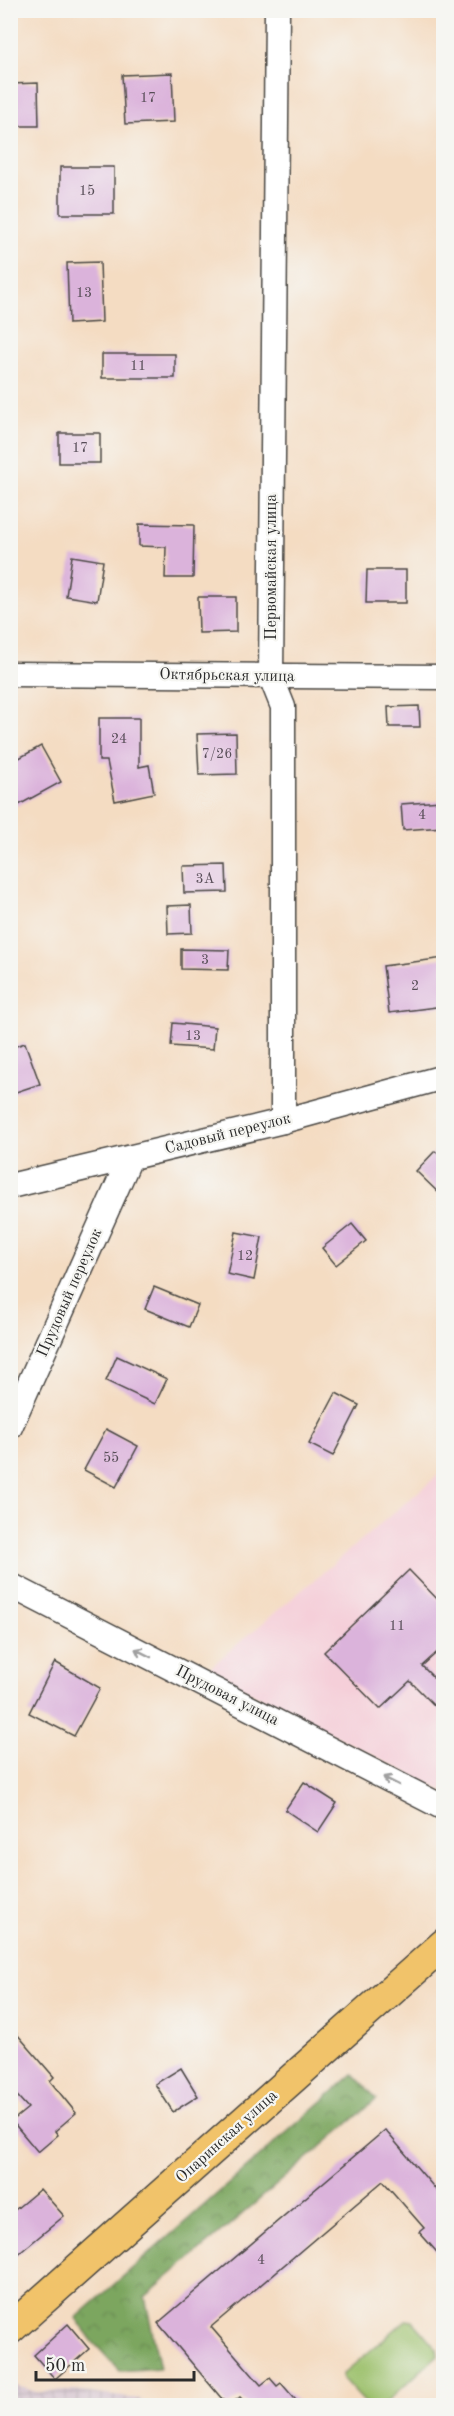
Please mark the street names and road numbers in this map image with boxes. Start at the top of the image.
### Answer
street label: Первомайская улица [264,494,280,640]
street label: Октябрьская улица [159,667,295,685]
street label: Садовый переулок [163,1111,293,1157]
street label: Прудовый переулок [34,1226,106,1360]
street label: Прудовая улица [173,1663,281,1729]
street label: Опаринская улица [173,2087,281,2187]

